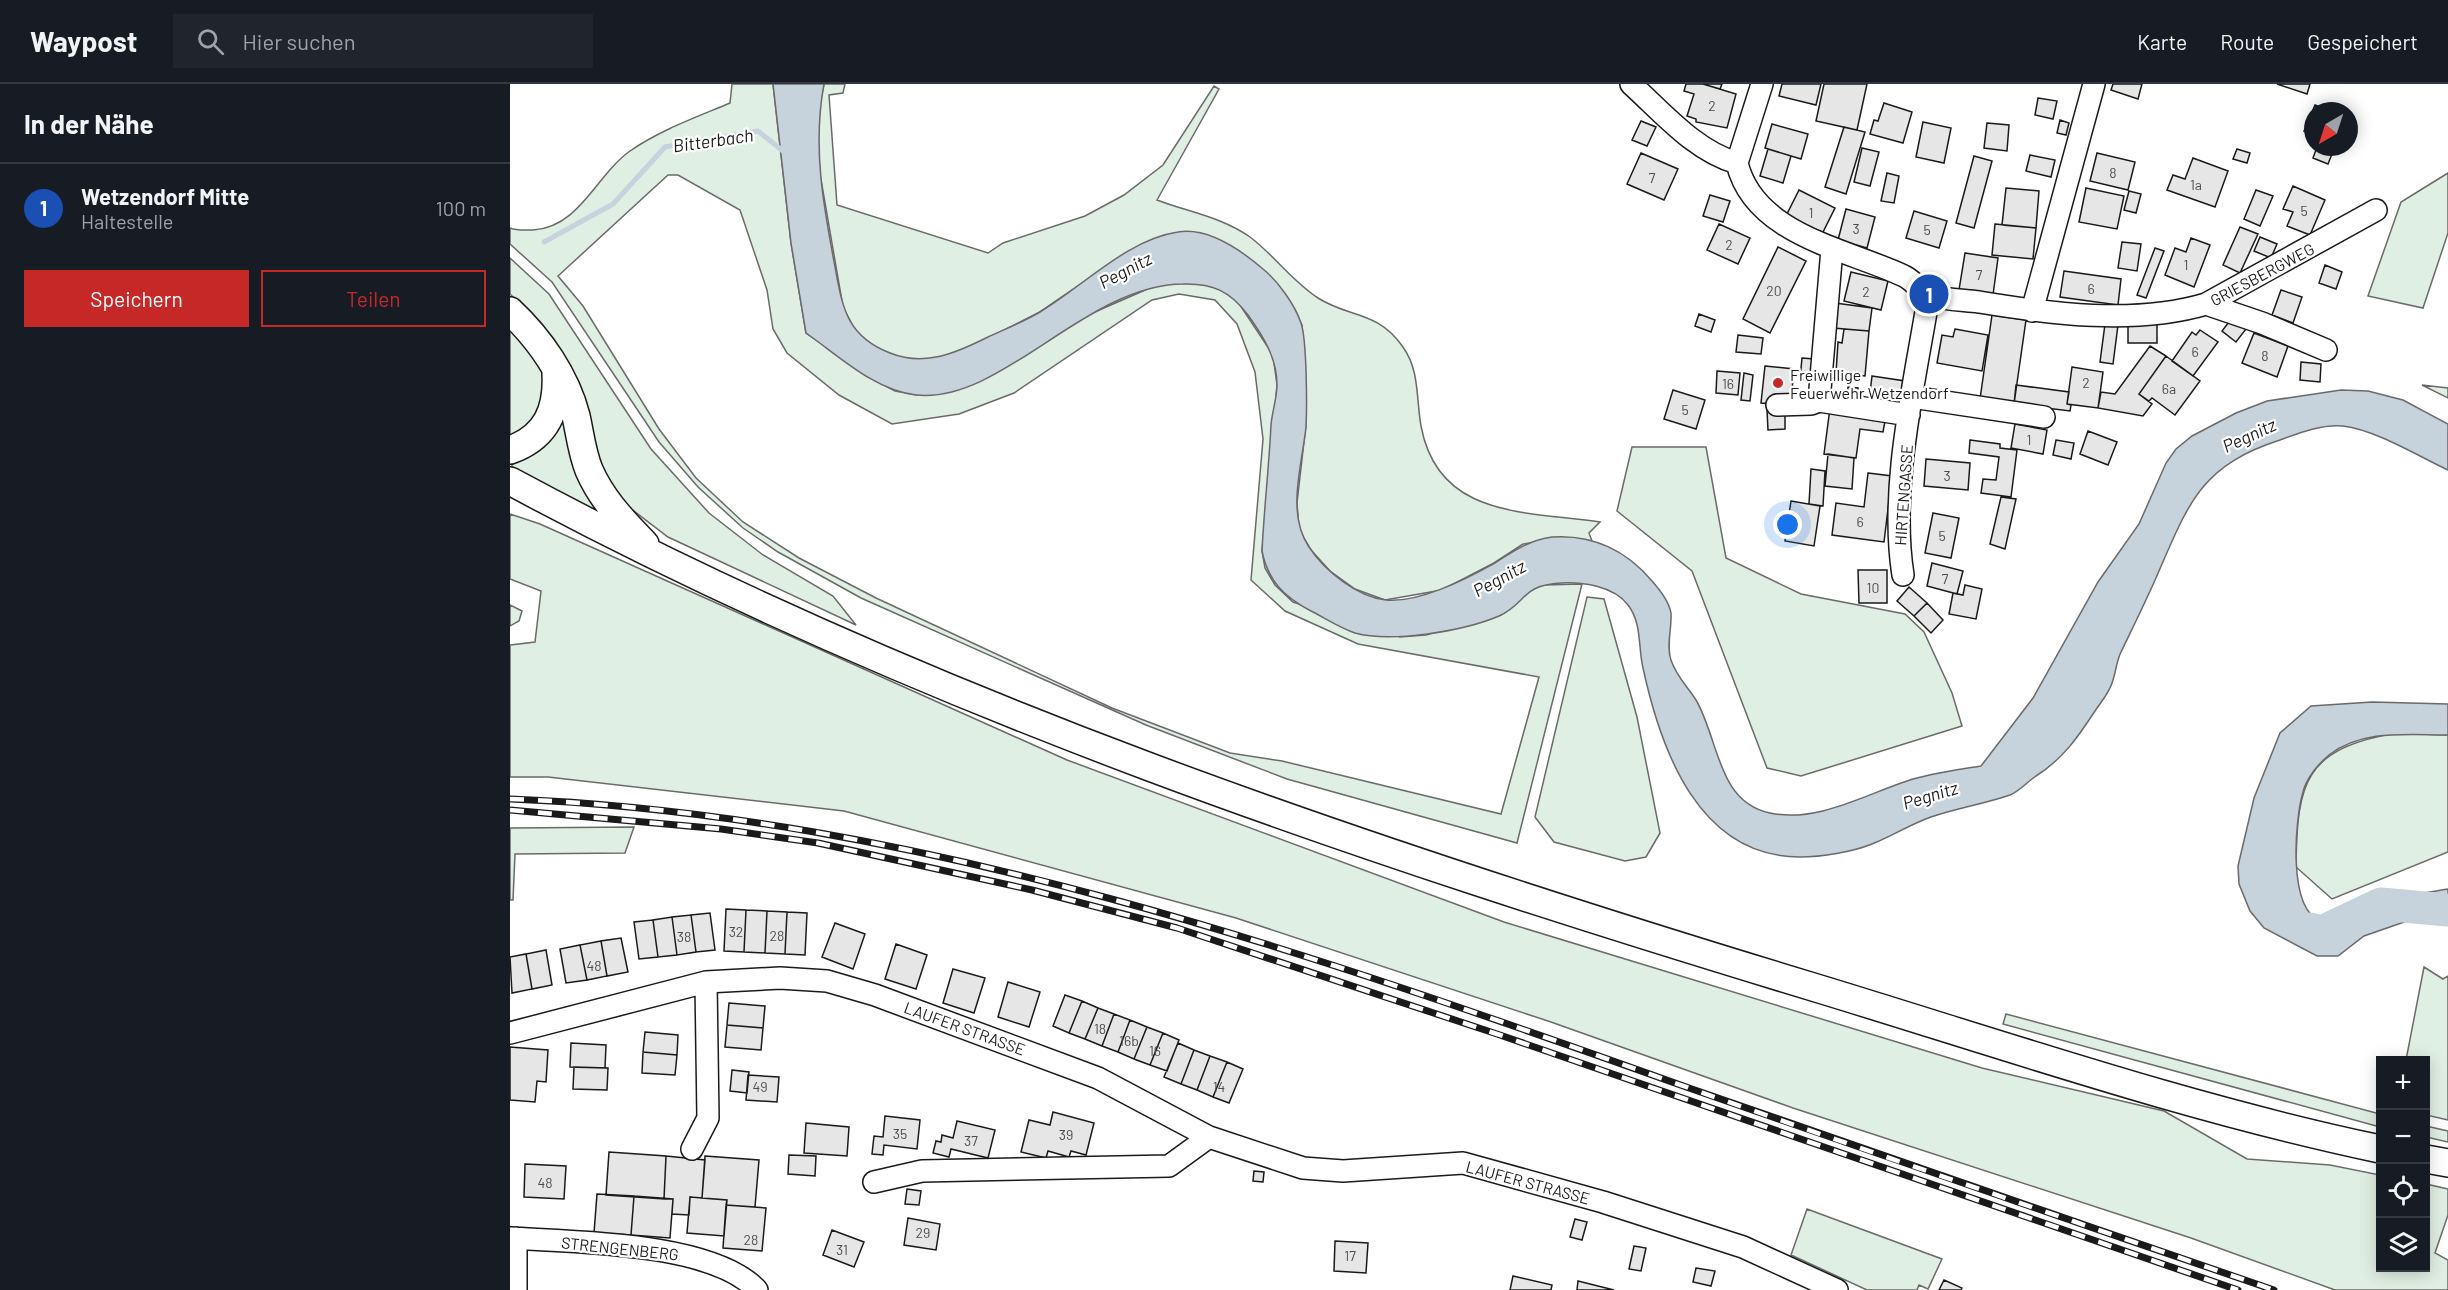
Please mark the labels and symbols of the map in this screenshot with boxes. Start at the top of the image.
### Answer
house number: 2 [1708,97,1716,114]
north arrow [2304,102,2358,156]
water label: Bitterbach [671,123,755,157]
house number: 8 [2109,164,2117,181]
house number: 7 [1649,169,1656,186]
house number: 1a [2190,176,2202,193]
house number: 5 [2300,202,2308,219]
house number: 1 [1809,204,1813,221]
house number: 3 [1852,220,1860,237]
house number: 5 [1923,221,1931,238]
house number: 2 [1725,236,1733,253]
street label: GRIESBERGWEG [2207,239,2317,309]
water label: Pegnitz [1095,247,1155,293]
house number: 1 [2184,256,2188,273]
house number: 7 [1976,266,1983,283]
pin: 1 [1910,272,1948,316]
house number: 6 [2087,280,2095,297]
house number: 20 [1766,282,1782,299]
house number: 2 [1862,283,1870,300]
house number: 6 [2191,343,2199,360]
house number: 8 [2261,347,2269,364]
place label: Freiwillige Feuerwehr Wetzendorf [1790,365,1949,402]
house number: 2 [2082,374,2090,391]
house number: 16 [1722,375,1734,392]
marker: Freiwillige Feuerwehr Wetzendorf [1771,376,1785,390]
house number: 6a [2162,380,2176,397]
house number: 5 [1681,401,1689,418]
water label: Pegnitz [2219,413,2280,457]
house number: 1 [2027,431,2031,448]
street label: HIRTENGASSE [1890,444,1916,546]
house number: 3 [1943,467,1951,484]
your location [1773,510,1802,539]
house number: 6 [1856,513,1864,530]
house number: 5 [1938,527,1946,544]
water label: Pegnitz [1469,555,1529,601]
house number: 7 [1942,570,1949,587]
house number: 10 [1867,579,1879,596]
water label: Pegnitz [1900,776,1961,814]
house number: 32 [729,923,743,940]
house number: 28 [770,927,784,944]
house number: 38 [677,928,691,945]
house number: 48 [586,957,602,974]
street label: LAUFER STRASSE [902,997,1028,1059]
house number: 18 [1094,1020,1106,1037]
house number: 16b [1119,1032,1139,1049]
house number: 16 [1149,1042,1161,1059]
house number: 49 [752,1078,768,1095]
house number: 14 [1213,1078,1225,1095]
house number: 35 [893,1125,907,1142]
house number: 39 [1059,1126,1073,1143]
house number: 37 [964,1132,978,1149]
street label: LAUFER STRASSE [1464,1156,1592,1208]
house number: 48 [537,1174,553,1191]
house number: 29 [916,1224,930,1241]
house number: 28 [744,1231,758,1248]
street label: STRENGENBERG [560,1232,680,1264]
house number: 31 [836,1241,848,1258]
house number: 17 [1344,1247,1356,1264]

